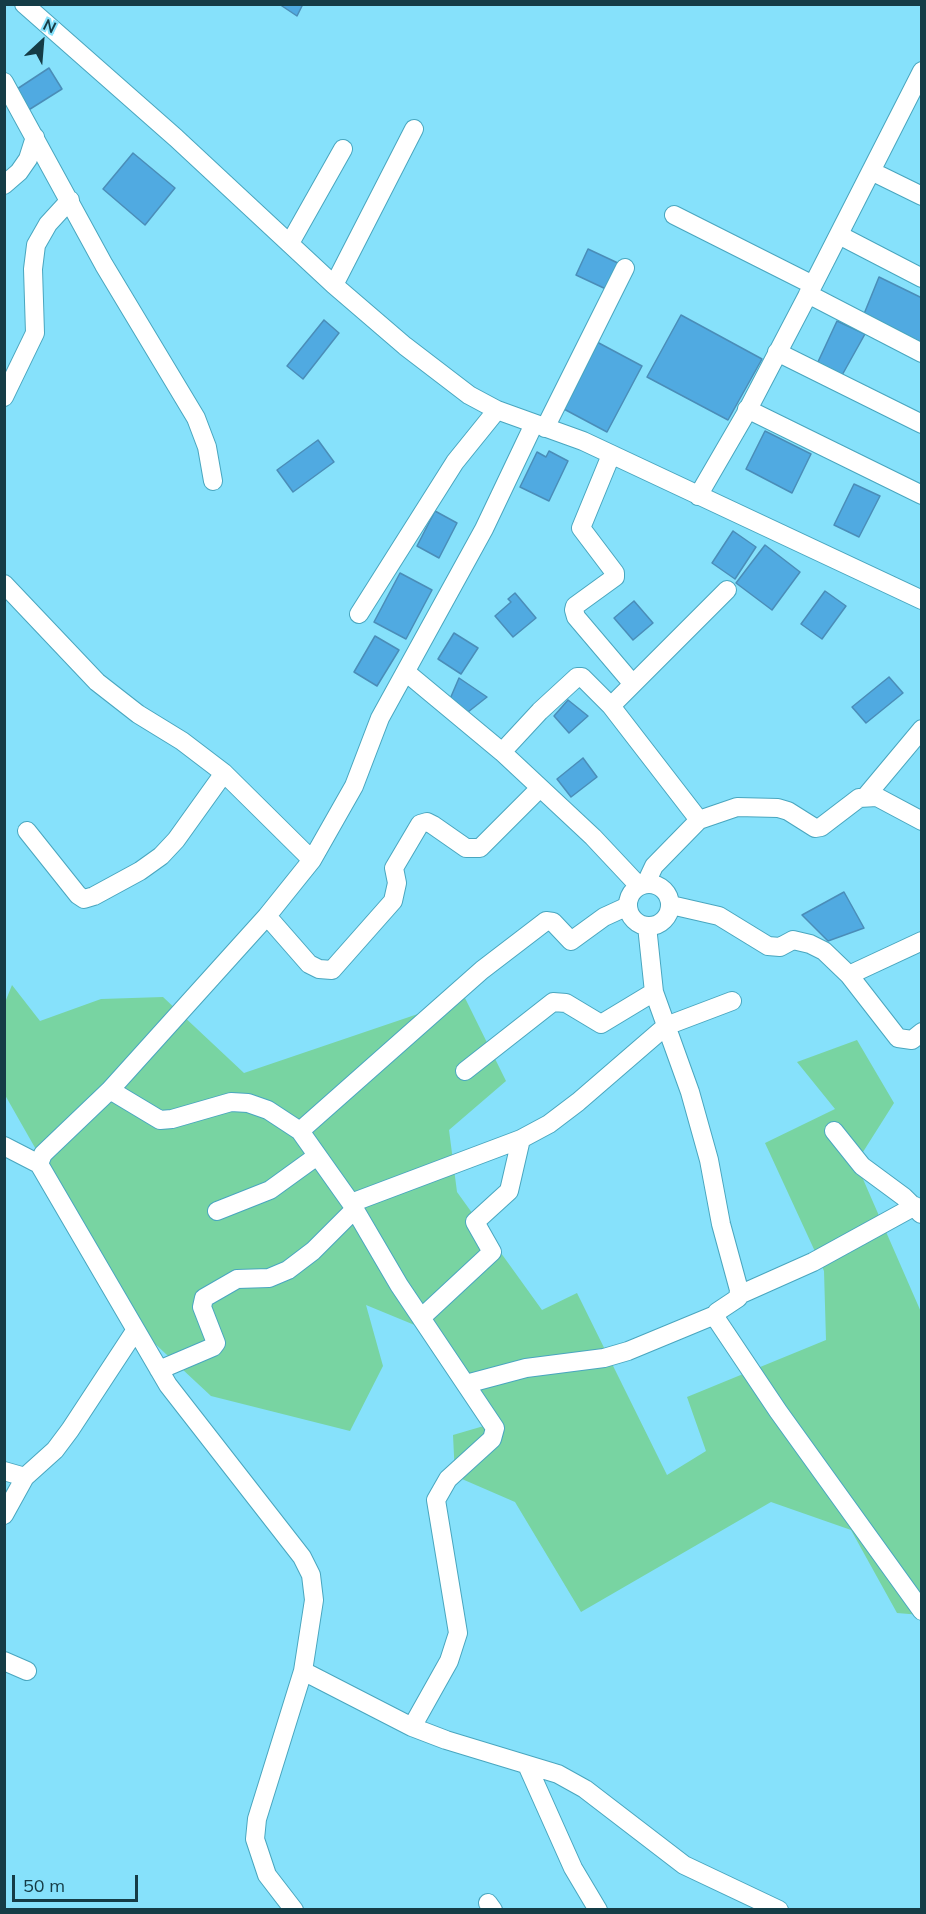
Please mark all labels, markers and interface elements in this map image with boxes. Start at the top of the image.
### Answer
north arrow [12,12,72,72]
text: N [40,14,60,37]
scale bar [15,1863,141,1901]
text: 50 m [23,1874,65,1897]

